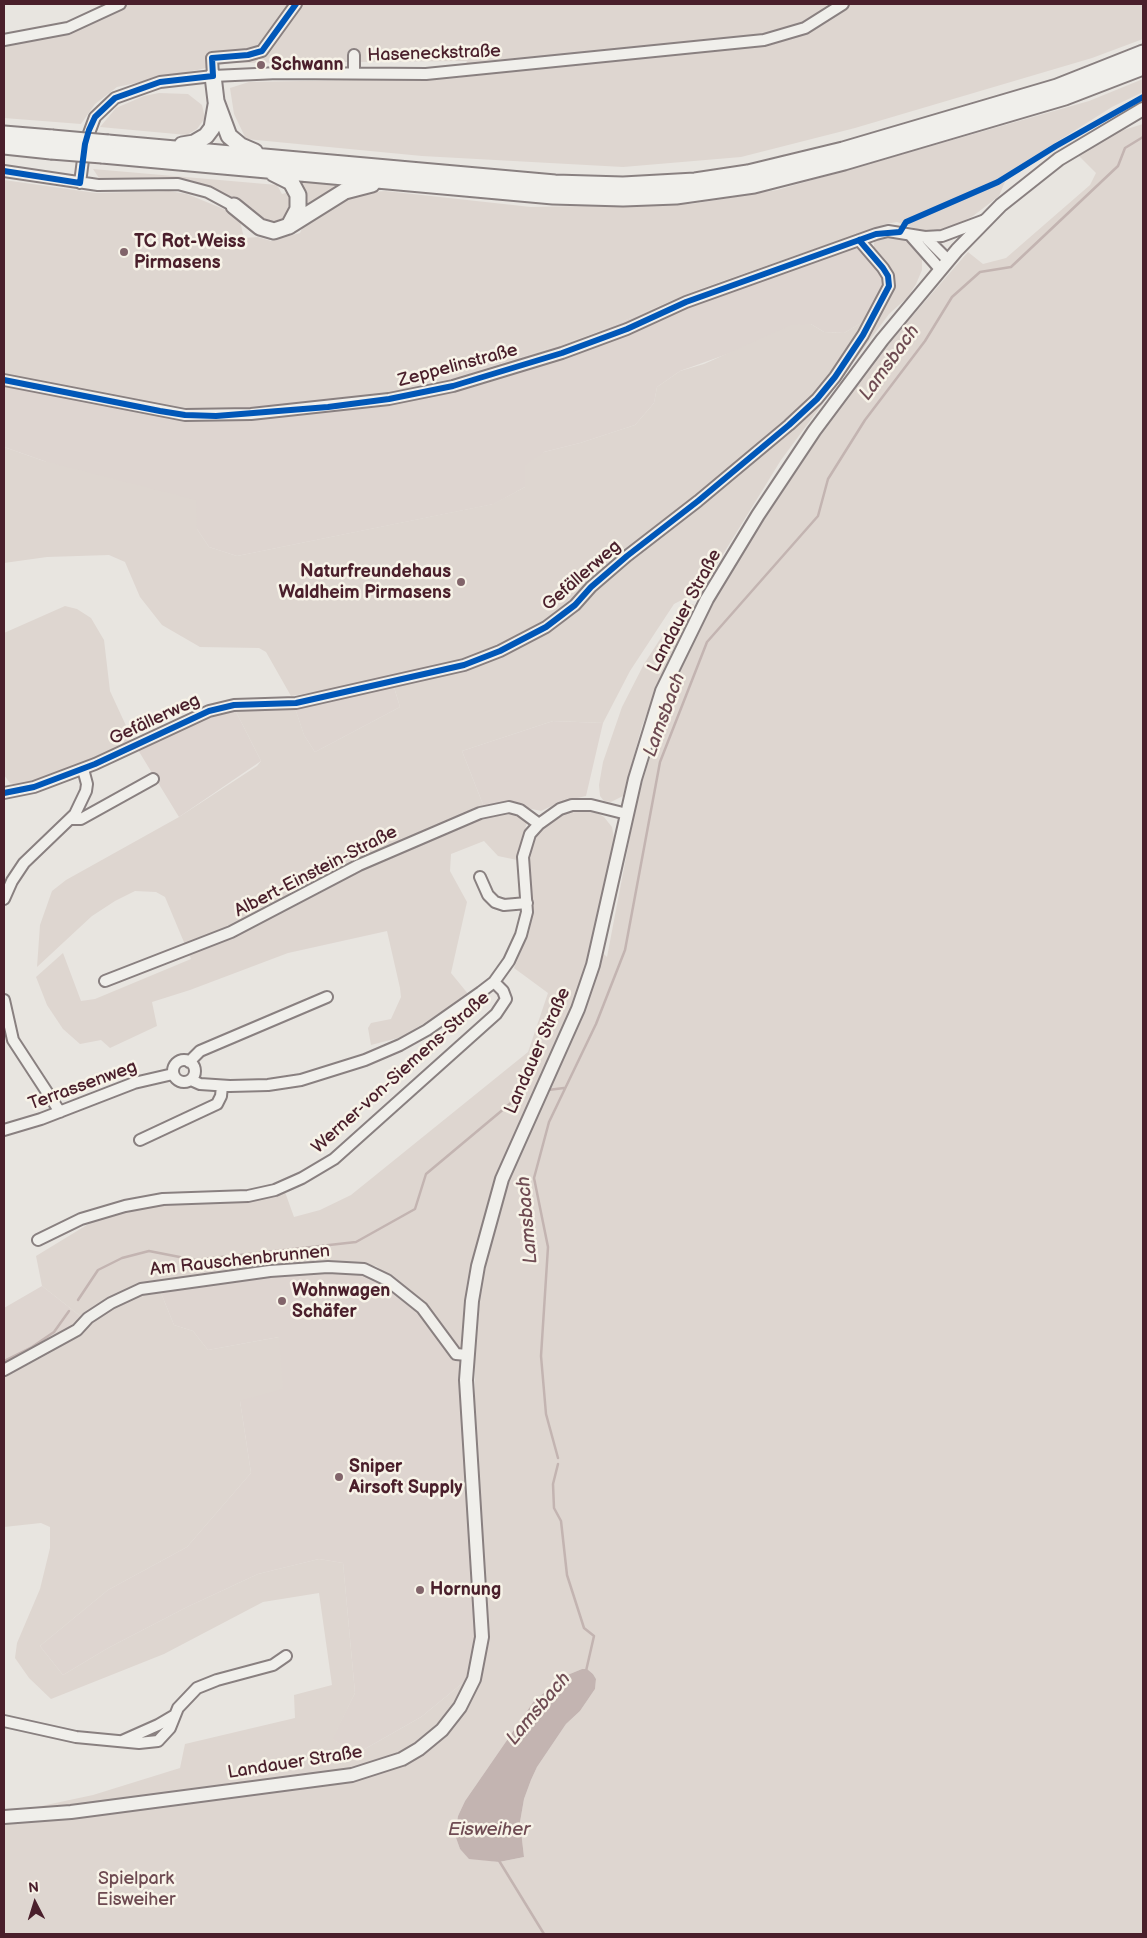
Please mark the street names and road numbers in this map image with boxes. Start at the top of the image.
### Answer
street label: Haseneckstraße [367,41,501,67]
street label: Zeppelinstraße [396,340,520,392]
street label: Gefällerweg [538,536,626,616]
street label: Landauer Straße [644,546,726,676]
street label: Gefällerweg [106,690,204,750]
street label: Albert-Einstein-Straße [231,822,401,922]
street label: Landauer Straße [500,984,576,1118]
street label: Werner-von-Siemens-Straße [308,987,494,1159]
street label: Terrassenweg [26,1056,140,1116]
street label: Am Rauschenbrunnen [149,1241,331,1281]
street label: Landauer Straße [226,1742,364,1784]

